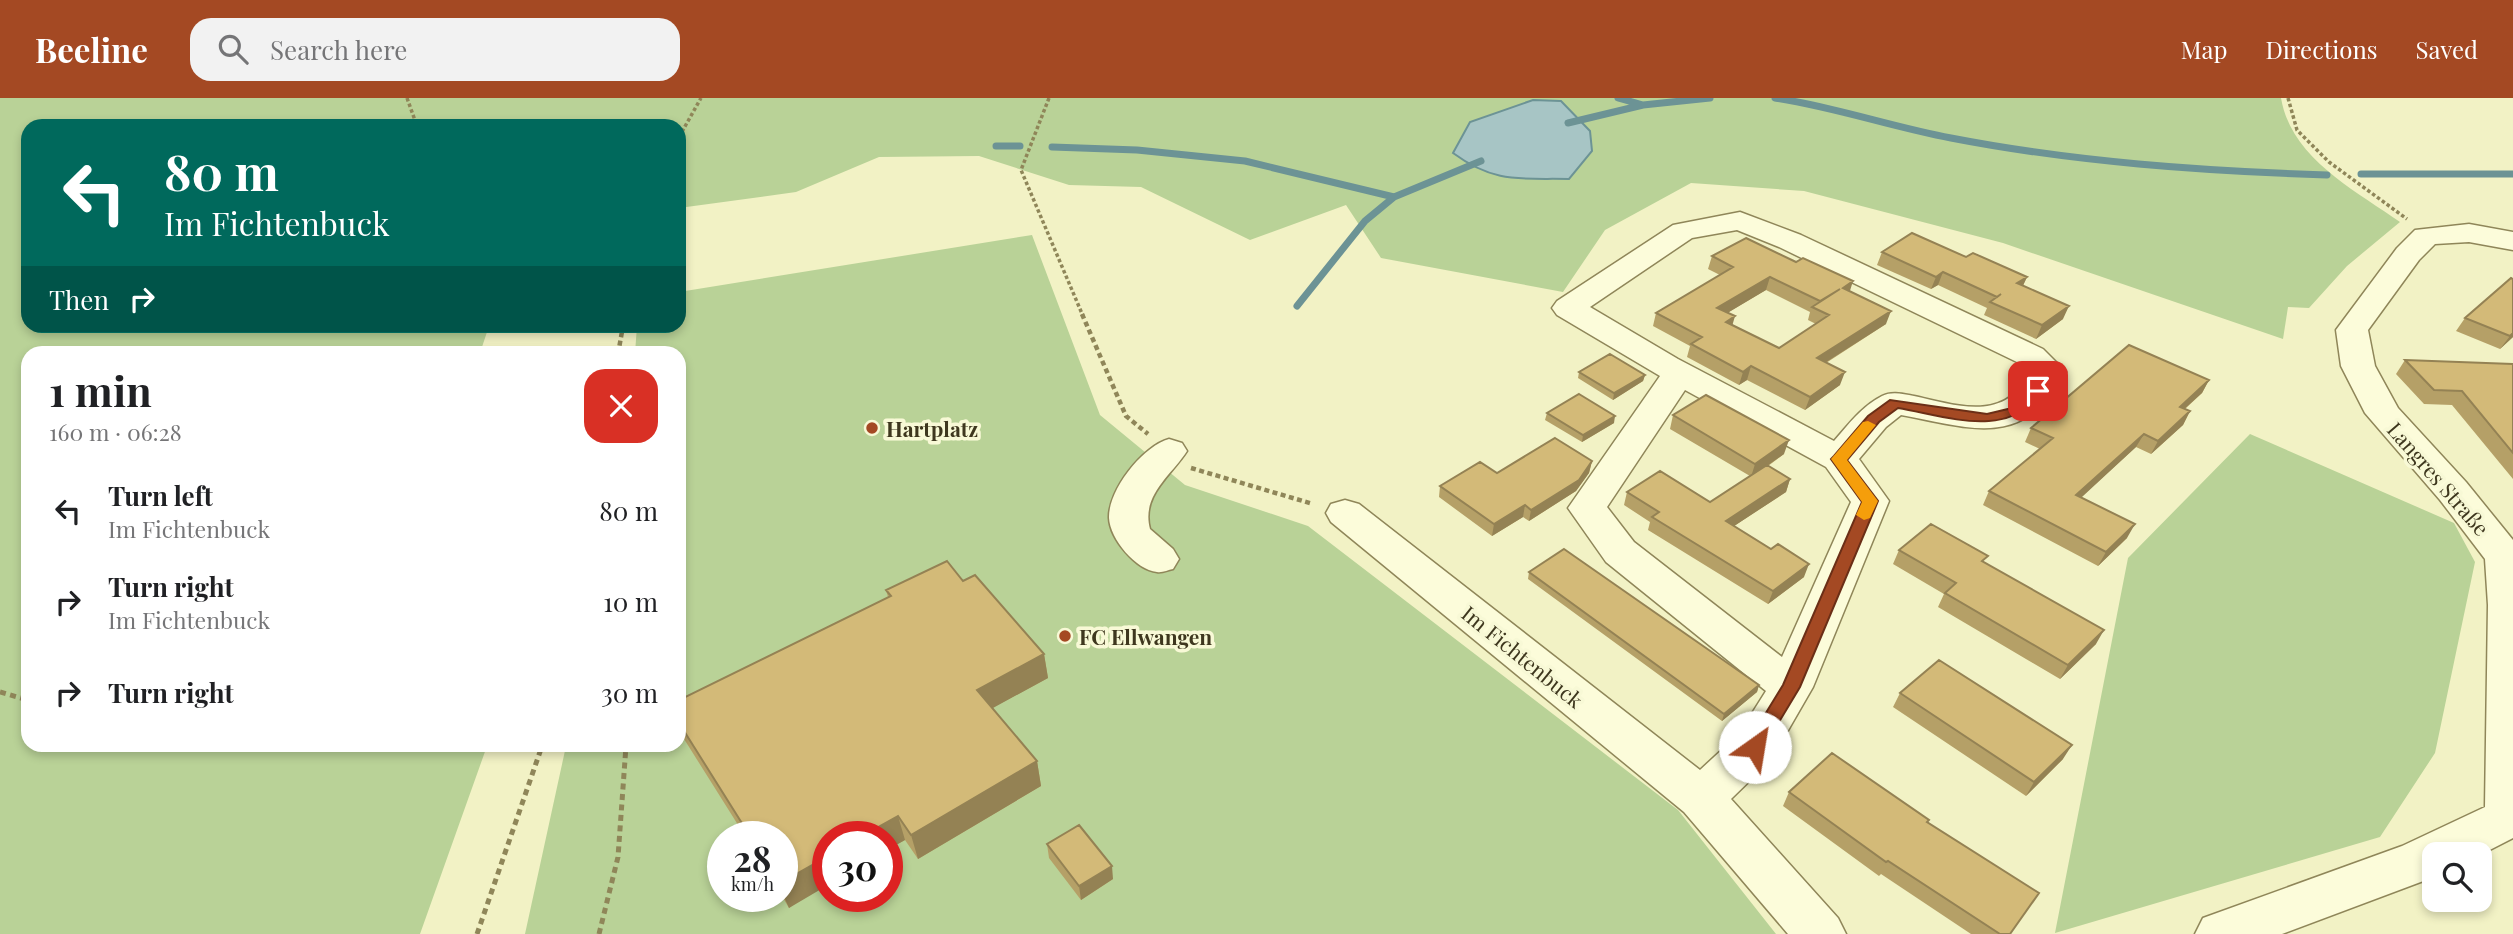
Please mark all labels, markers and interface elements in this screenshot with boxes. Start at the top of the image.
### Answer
search box [190,18,680,81]
text: Beeline [35,27,148,71]
icon: search [214,30,252,68]
text: Search here [270,32,407,67]
text: Map [2181,33,2227,65]
text: Directions [2265,33,2378,65]
text: Saved [2416,33,2478,65]
text: 80 m [164,138,279,203]
icon: left [49,147,140,238]
text: Im Fichtenbuck [164,201,390,244]
icon: right [123,280,161,318]
text: Then [49,282,109,317]
pin [2008,361,2068,421]
text: 1 min [49,362,152,418]
button: close [584,369,658,443]
icon: arrive [2019,372,2057,410]
place label: Hartplatz [886,414,978,442]
street label: Langres Straße [2382,415,2496,541]
text: 160 m · 06:28 [49,416,182,447]
marker: Hartplatz [864,420,880,436]
text: Turn left [108,478,213,513]
icon: left [49,492,87,530]
text: 80 m [599,493,658,528]
text: Im Fichtenbuck [108,513,270,544]
text: Turn right [108,569,234,604]
icon: right [49,583,87,621]
text: 10 m [603,584,658,619]
street label: Im Fichtenbuck [1457,599,1590,714]
text: Im Fichtenbuck [108,604,270,635]
place label: FC Ellwangen [1079,622,1212,650]
marker: FC Ellwangen [1057,628,1073,644]
icon: right [49,674,87,712]
text: Turn right [108,675,234,710]
text: 30 m [601,675,658,710]
position arrow [1718,710,1792,784]
speed limit sign: 30 [812,821,903,912]
text: 28 [734,834,771,881]
map controls [2422,842,2492,912]
button: search [2422,842,2492,912]
text: km/h [731,872,774,896]

